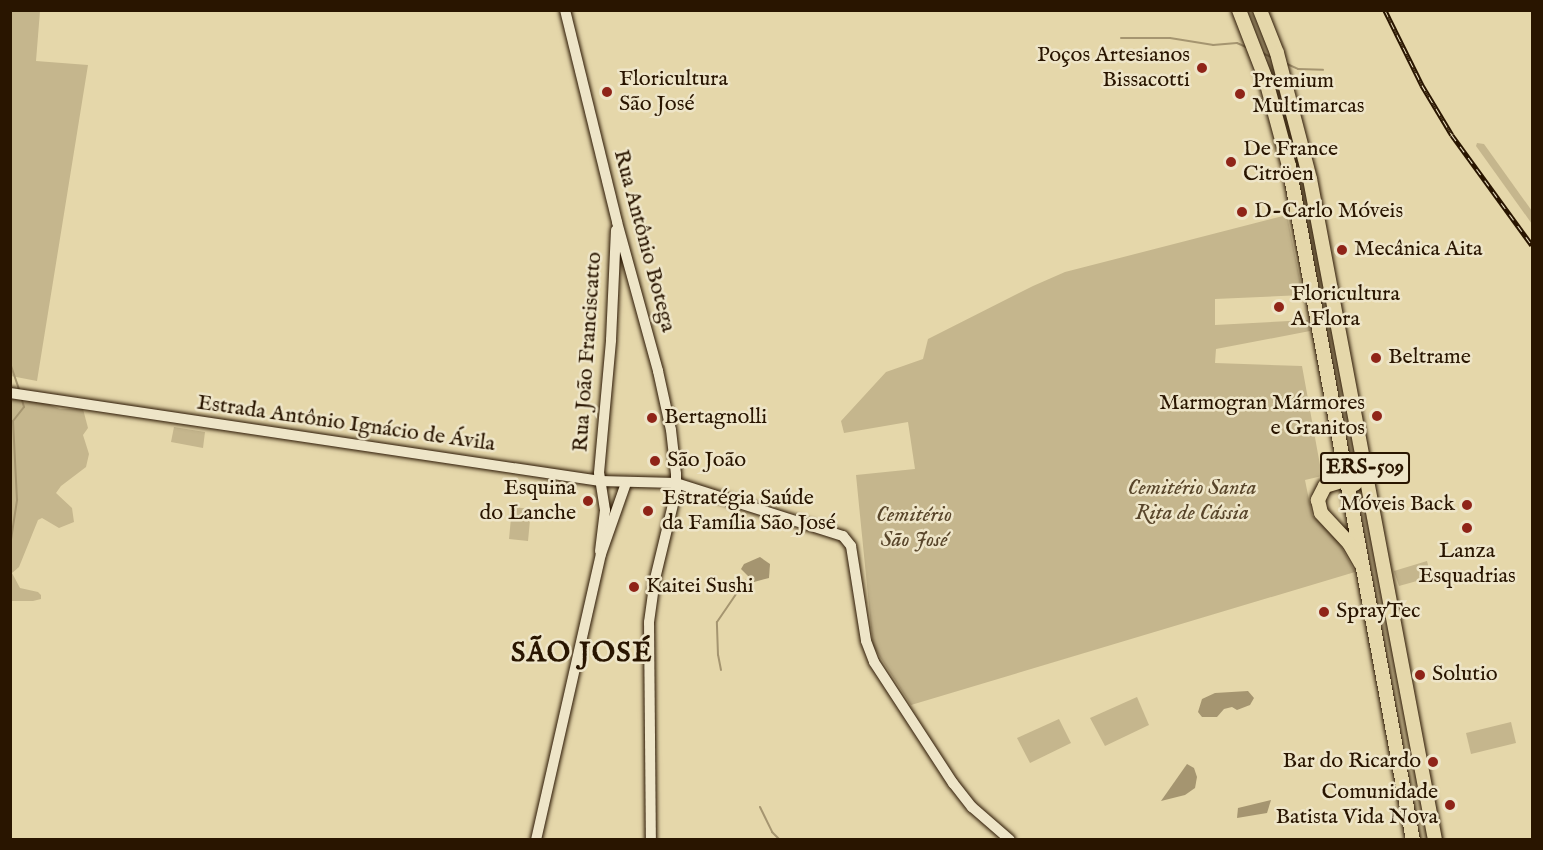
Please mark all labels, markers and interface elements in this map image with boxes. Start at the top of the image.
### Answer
place label: Poços Artesianos Bissacotti [1037,42,1190,94]
marker: Poços Artesianos Bissacotti [1195,61,1209,75]
place label: Floricultura São José [619,66,728,118]
place label: Premium Multimarcas [1252,68,1365,119]
marker: Floricultura São José [600,85,614,99]
marker: Premium Multimarcas [1233,87,1247,101]
place label: De France Citröen [1243,136,1338,188]
street label: Rua Antônio Botega [607,147,681,335]
marker: De France Citröen [1224,155,1238,169]
place label: D-Carlo Móveis [1254,199,1403,225]
marker: D-Carlo Móveis [1235,205,1249,219]
place label: Mecânica Aita [1354,237,1483,263]
marker: Mecânica Aita [1335,243,1349,257]
street label: Rua João Franciscatto [568,251,608,453]
place label: Floricultura A Flora [1291,281,1400,332]
marker: Floricultura A Flora [1272,300,1286,314]
place label: Beltrame [1388,345,1471,371]
marker: Beltrame [1369,351,1383,365]
street label: Estrada Antônio Ignácio de Ávila [195,390,497,458]
place label: Marmogran Mármores e Granitos [1159,390,1365,442]
place label: Bertagnolli [664,405,767,431]
marker: Marmogran Mármores e Granitos [1370,409,1384,423]
marker: Bertagnolli [645,411,659,425]
place label: São João [667,448,746,474]
road number: ERS-509 [1320,450,1410,486]
marker: São João [648,454,662,468]
place label: Esquina do Lanche [480,475,576,526]
park label: Cemitério Santa Rita de Cássia [1127,475,1257,526]
place label: Estratégia Saúde da Família São José [662,485,836,536]
place label: Móveis Back [1339,492,1455,518]
marker: Esquina do Lanche [581,494,595,508]
marker: Móveis Back [1460,498,1474,512]
marker: Estratégia Saúde da Família São José [639,502,657,520]
park label: Cemitério São José [876,502,952,554]
marker: Lanza Esquadrias [1460,521,1474,535]
place label: Lanza Esquadrias [1418,538,1516,590]
place label: Kaitei Sushi [646,574,754,600]
marker: Kaitei Sushi [627,580,641,594]
place label: SprayTec [1336,599,1420,625]
marker: SprayTec [1317,605,1331,619]
district label: SÃO JOSÉ [511,637,653,671]
place label: Solutio [1432,662,1498,688]
marker: Solutio [1413,668,1427,682]
place label: Bar do Ricardo [1283,749,1421,775]
marker: Bar do Ricardo [1426,755,1440,769]
place label: Comunidade Batista Vida Nova [1275,779,1438,830]
marker: Comunidade Batista Vida Nova [1443,798,1457,812]

